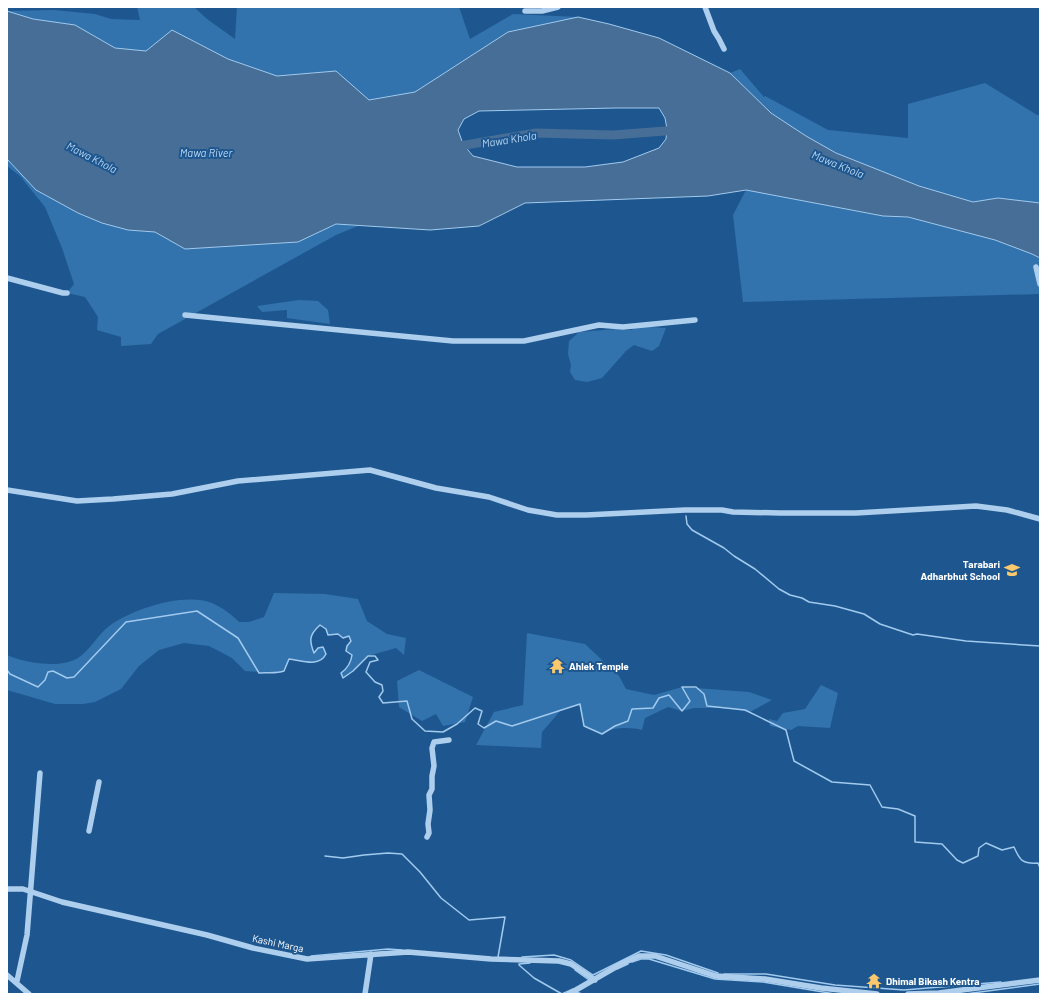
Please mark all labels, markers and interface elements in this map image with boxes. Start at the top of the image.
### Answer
water label: Mawa Khola [481,128,537,150]
water label: Mawa Khola [64,139,120,175]
water label: Mawa River [180,146,233,159]
water label: Mawa Khola [810,148,866,180]
place label: Tarabari Adharbhut School [921,558,1000,582]
school or university icon: Tarabari Adharbhut School [1003,561,1021,579]
temple icon: Ahlek Temple [548,657,566,675]
place label: Ahlek Temple [569,660,629,672]
street label: Kashi Marga [251,932,305,954]
temple icon: Dhimal Bikash Kentra [865,972,883,990]
place label: Dhimal Bikash Kentra [886,975,980,987]

